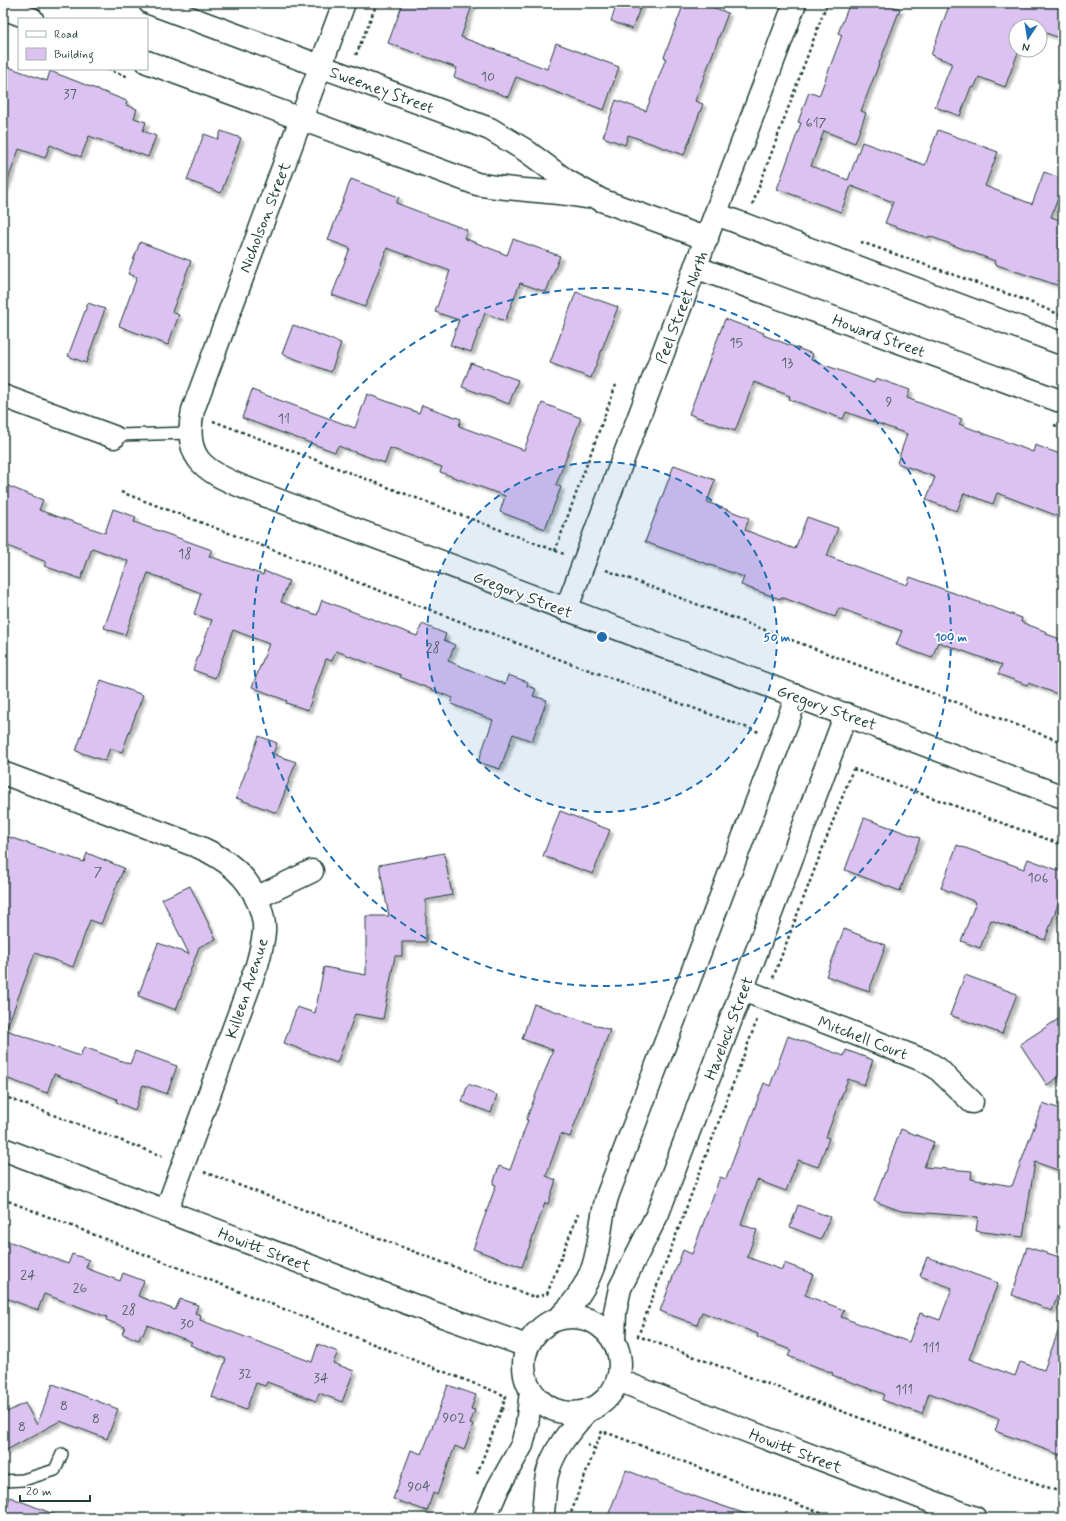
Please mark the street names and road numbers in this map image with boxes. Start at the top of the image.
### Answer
street label: Sweeney Street [327,62,436,119]
street label: Nicholson Street [235,159,296,276]
street label: Peel Street North [651,248,714,367]
street label: Howard Street [829,310,928,363]
street label: Gregory Street [469,567,575,625]
street label: Gregory Street [773,681,880,737]
street label: Killeen Avenue [221,935,274,1041]
street label: Havelock Street [700,973,759,1083]
street label: Mitchell Court [815,1012,910,1065]
street label: Howitt Street [215,1223,315,1278]
street label: Howitt Street [746,1424,846,1479]

